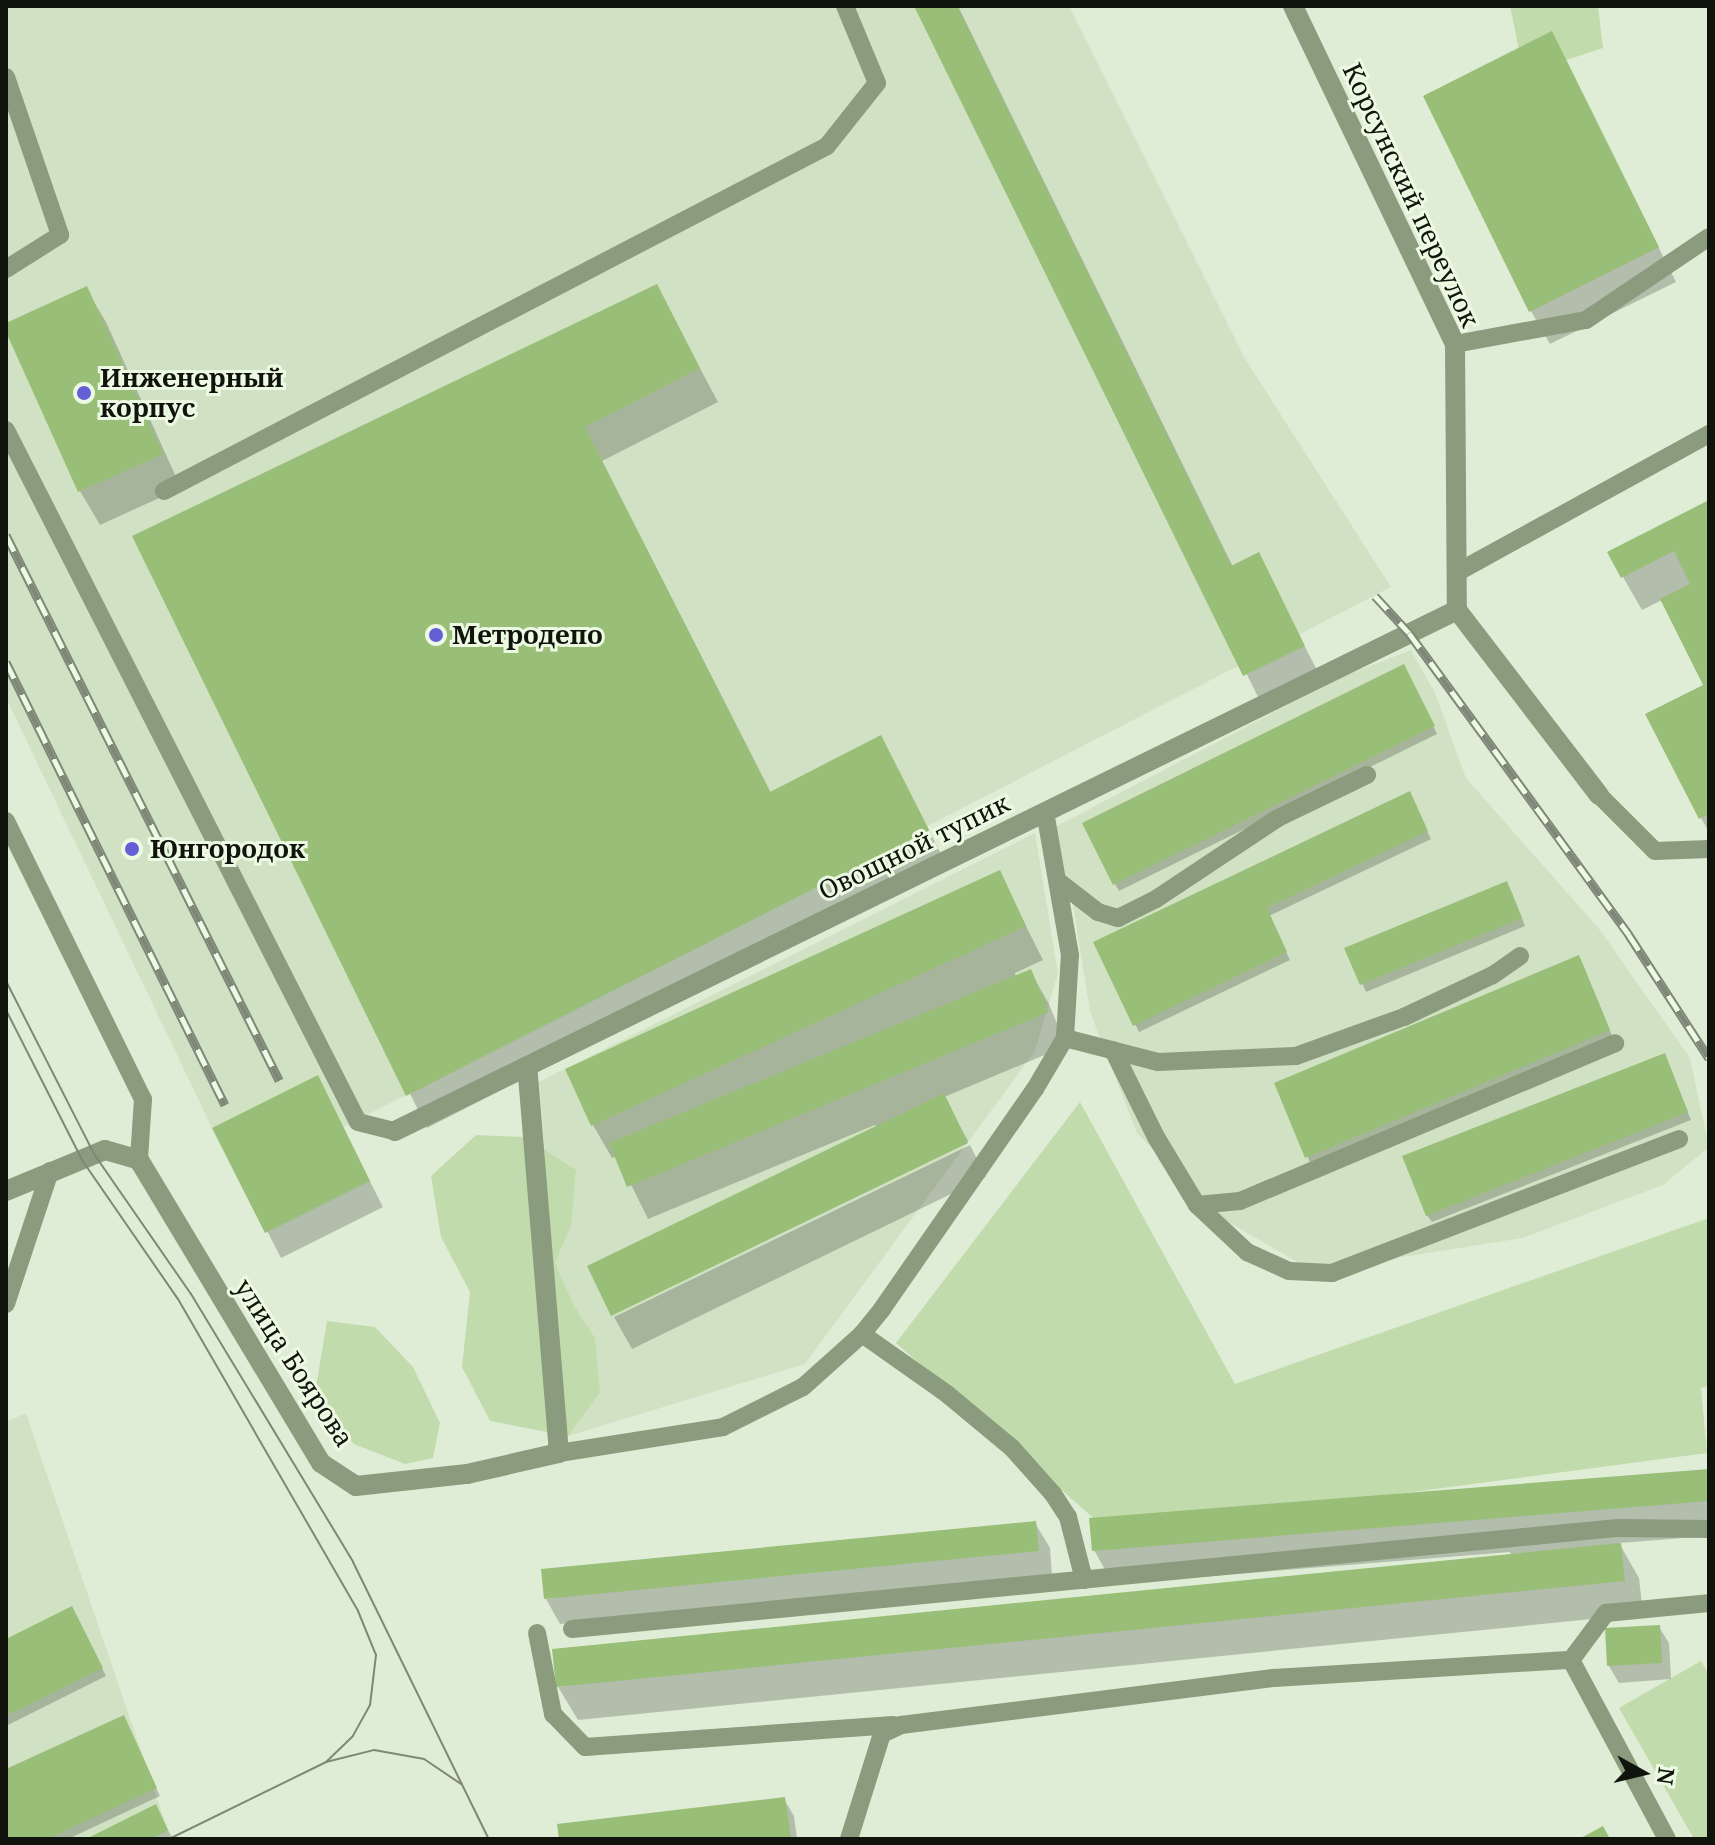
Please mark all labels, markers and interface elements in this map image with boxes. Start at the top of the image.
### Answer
street label: Корсунский переулок [1336,58,1486,332]
place label: Инженерный корпус [100,362,283,424]
marker: Инженерный корпус [75,384,93,402]
place label: Метродепо [452,619,603,651]
marker: Метродепо [427,626,445,644]
street label: Овощной тупик [813,787,1015,907]
place label: Юнгородок [150,833,305,865]
marker: Юнгородок [121,838,143,860]
street label: улица Боярова [228,1273,360,1453]
north arrow [1603,1733,1683,1813]
text: N [1651,1766,1683,1787]

